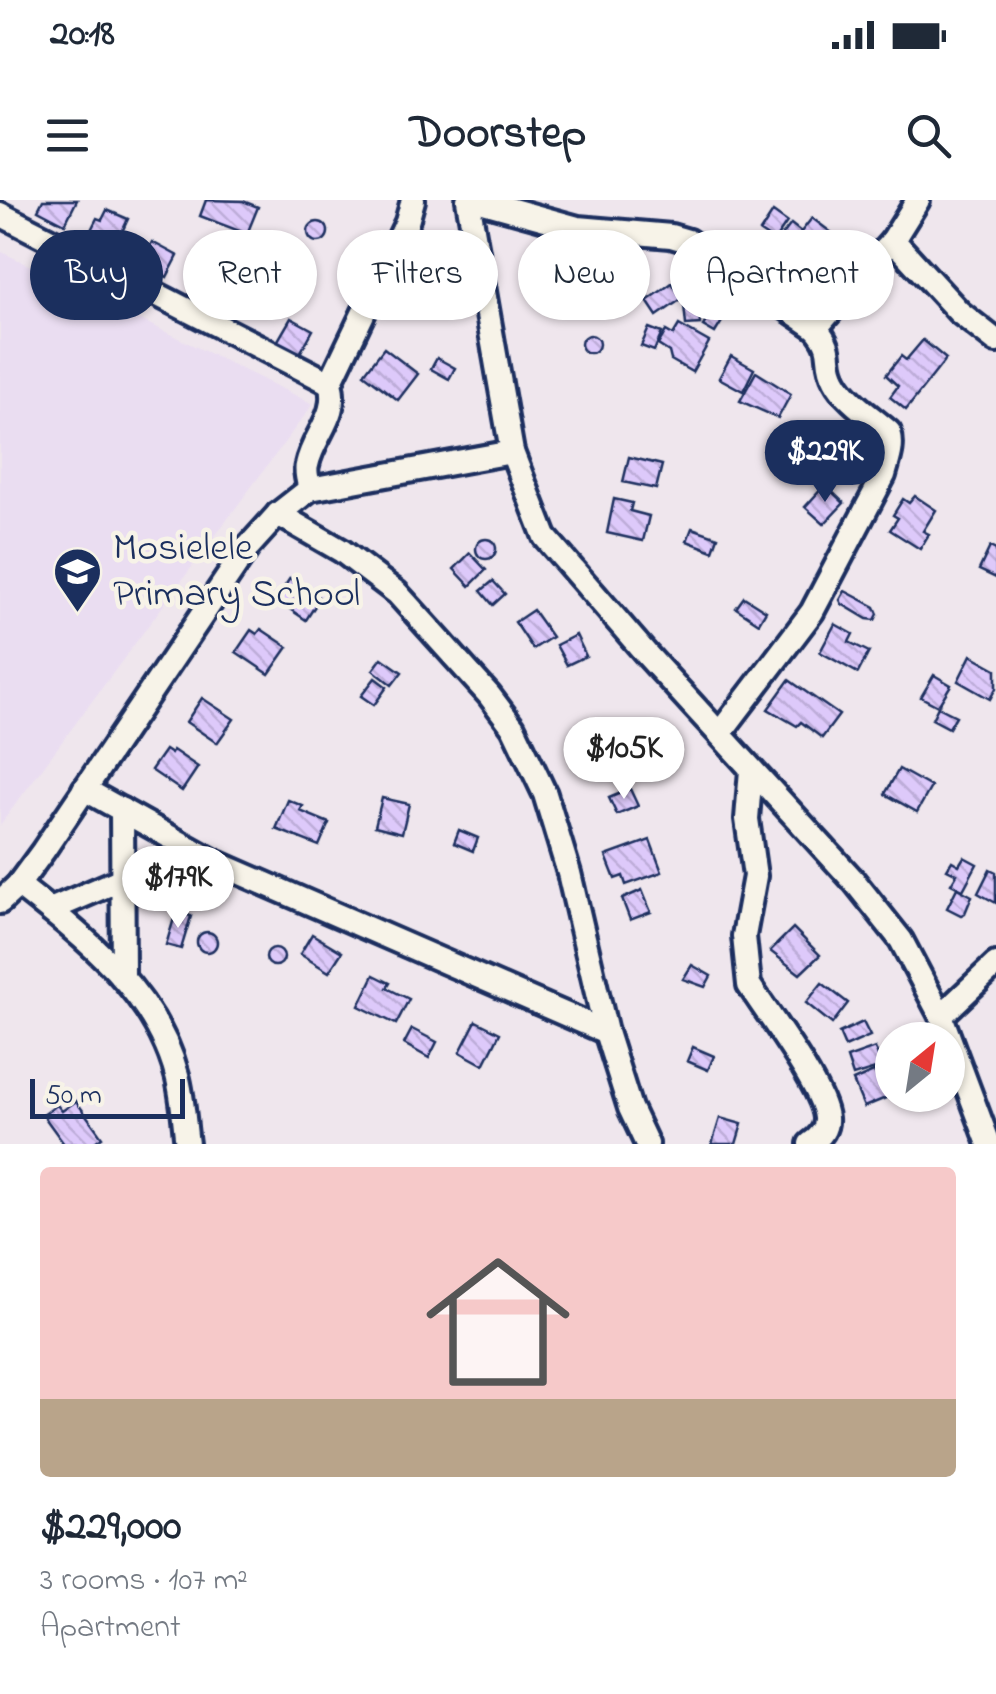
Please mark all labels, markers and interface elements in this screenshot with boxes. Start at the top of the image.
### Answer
text: 20:18 [50,7,115,63]
text: Doorstep [410,102,586,168]
icon: menu [40,108,95,163]
icon: search [901,108,956,163]
chip: Buy [30,230,163,320]
chip: Rent [183,230,317,320]
chip: Filters [337,230,498,320]
chip: New [518,230,650,320]
chip: Apartment [670,230,894,320]
pin: $229K [755,420,895,505]
text: $229K [787,429,863,476]
place label: Mosielele Primary School [113,520,360,625]
school or university icon: Mosielele Primary School [52,546,104,614]
pin: $105K [554,717,694,802]
text: $105K [585,726,663,773]
pin: $179K [108,846,248,931]
text: $179K [144,855,212,902]
north arrow [875,1022,965,1112]
map controls [875,1022,965,1112]
scale bar [30,1074,185,1118]
text: 50 m [45,1076,102,1117]
icon: home [408,1232,588,1412]
text: $229,000 [40,1497,181,1558]
text: 3 rooms · 107 m² [40,1558,248,1605]
text: Apartment [40,1605,181,1652]

